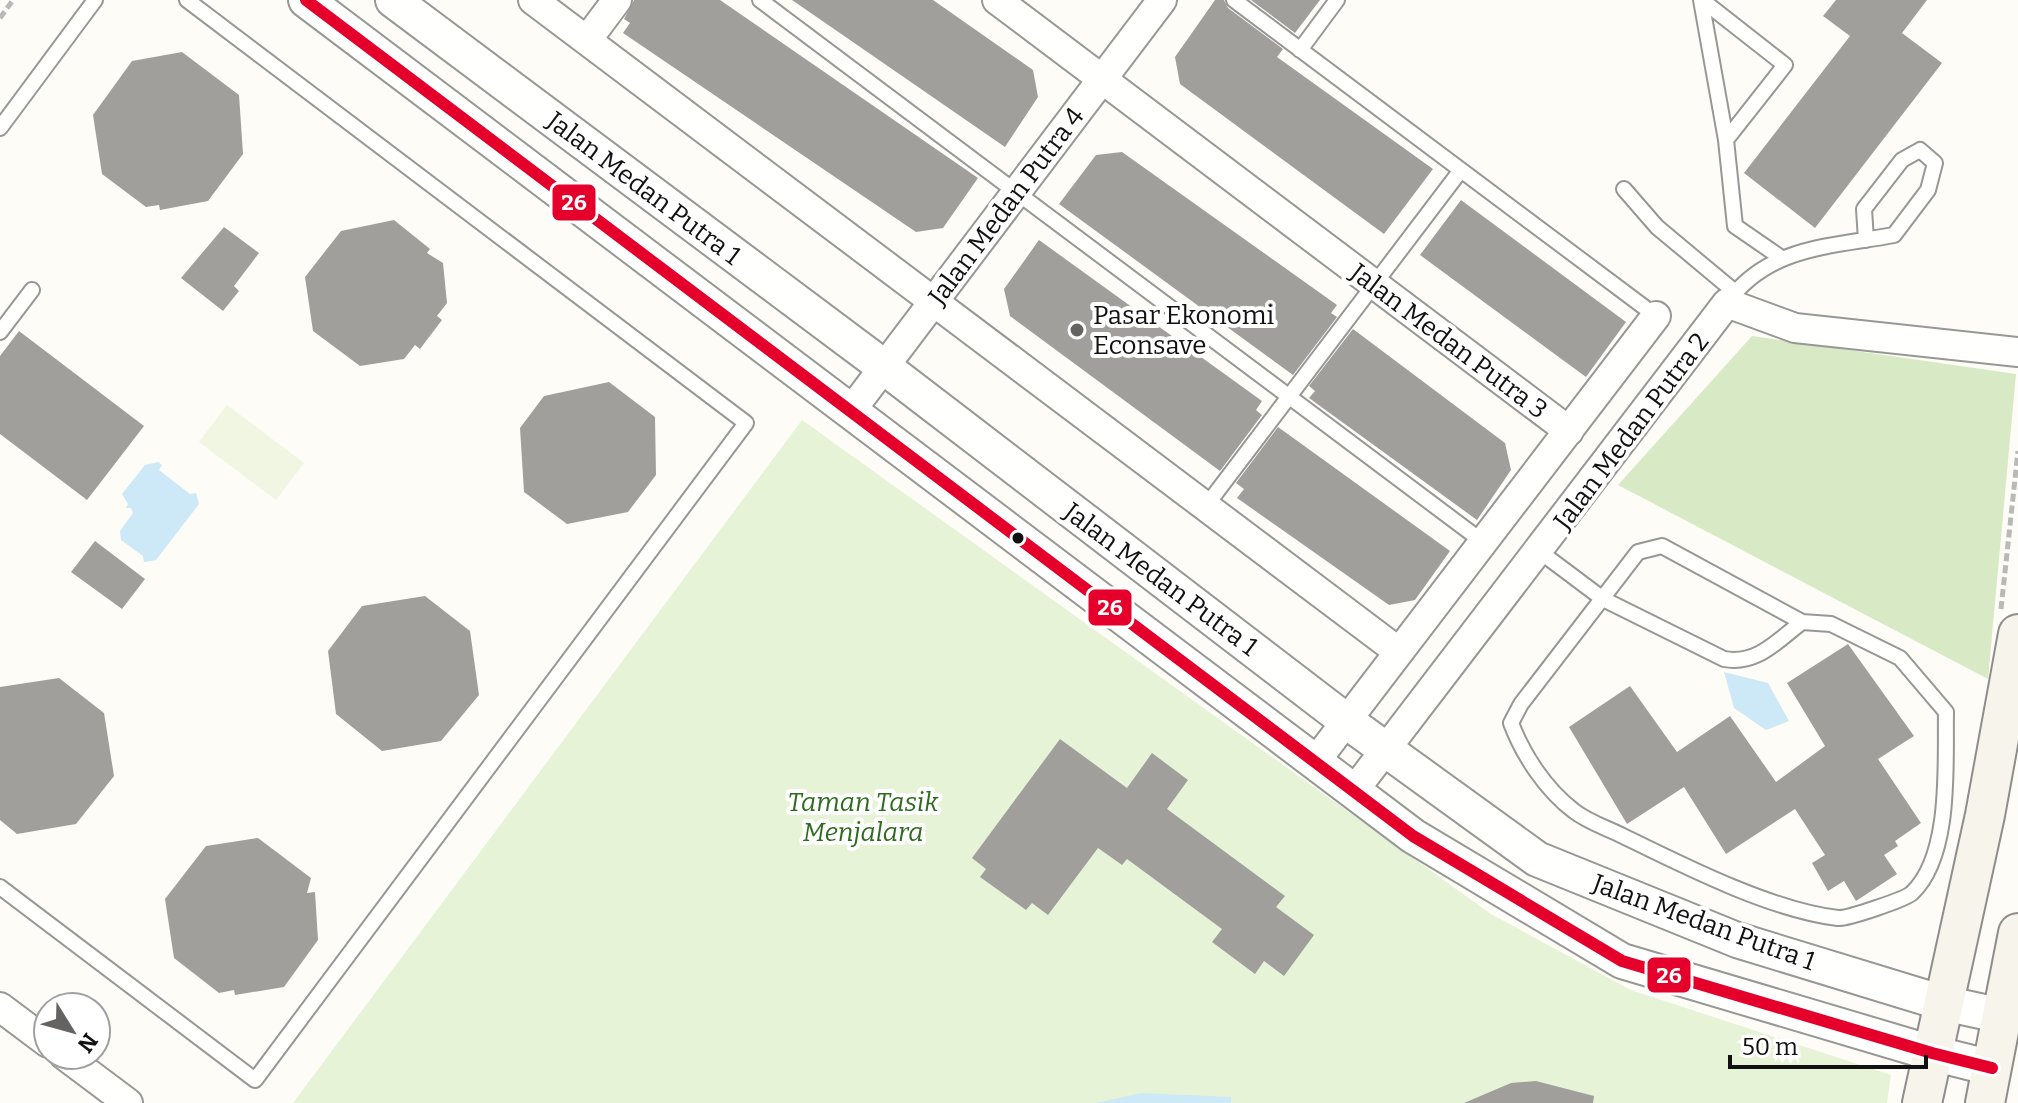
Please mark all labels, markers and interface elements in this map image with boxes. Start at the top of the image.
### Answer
street label: Jalan Medan Putra 4 [921,101,1091,312]
street label: Jalan Medan Putra 1 [540,105,747,272]
line badge: 26 [551,183,597,222]
text: 26 [561,189,587,216]
street label: Jalan Medan Putra 3 [1343,257,1553,426]
place label: Pasar Ekonomi Econsave [1093,300,1275,361]
marker: Pasar Ekonomi Econsave [1068,321,1086,339]
street label: Jalan Medan Putra 2 [1547,327,1715,537]
street label: Jalan Medan Putra 1 [1057,496,1264,663]
unlabelled marker [1010,530,1026,546]
line badge: 26 [1087,588,1133,627]
text: 26 [1097,594,1123,621]
park label: Taman Tasik Menjalara [788,787,939,848]
street label: Jalan Medan Putra 1 [1587,867,1820,977]
line badge: 26 [1646,956,1692,994]
text: 26 [1656,962,1682,989]
north arrow [32,991,112,1071]
scale bar [1730,1019,1926,1069]
text: N [72,1028,103,1058]
text: 50 m [1742,1033,1798,1061]

